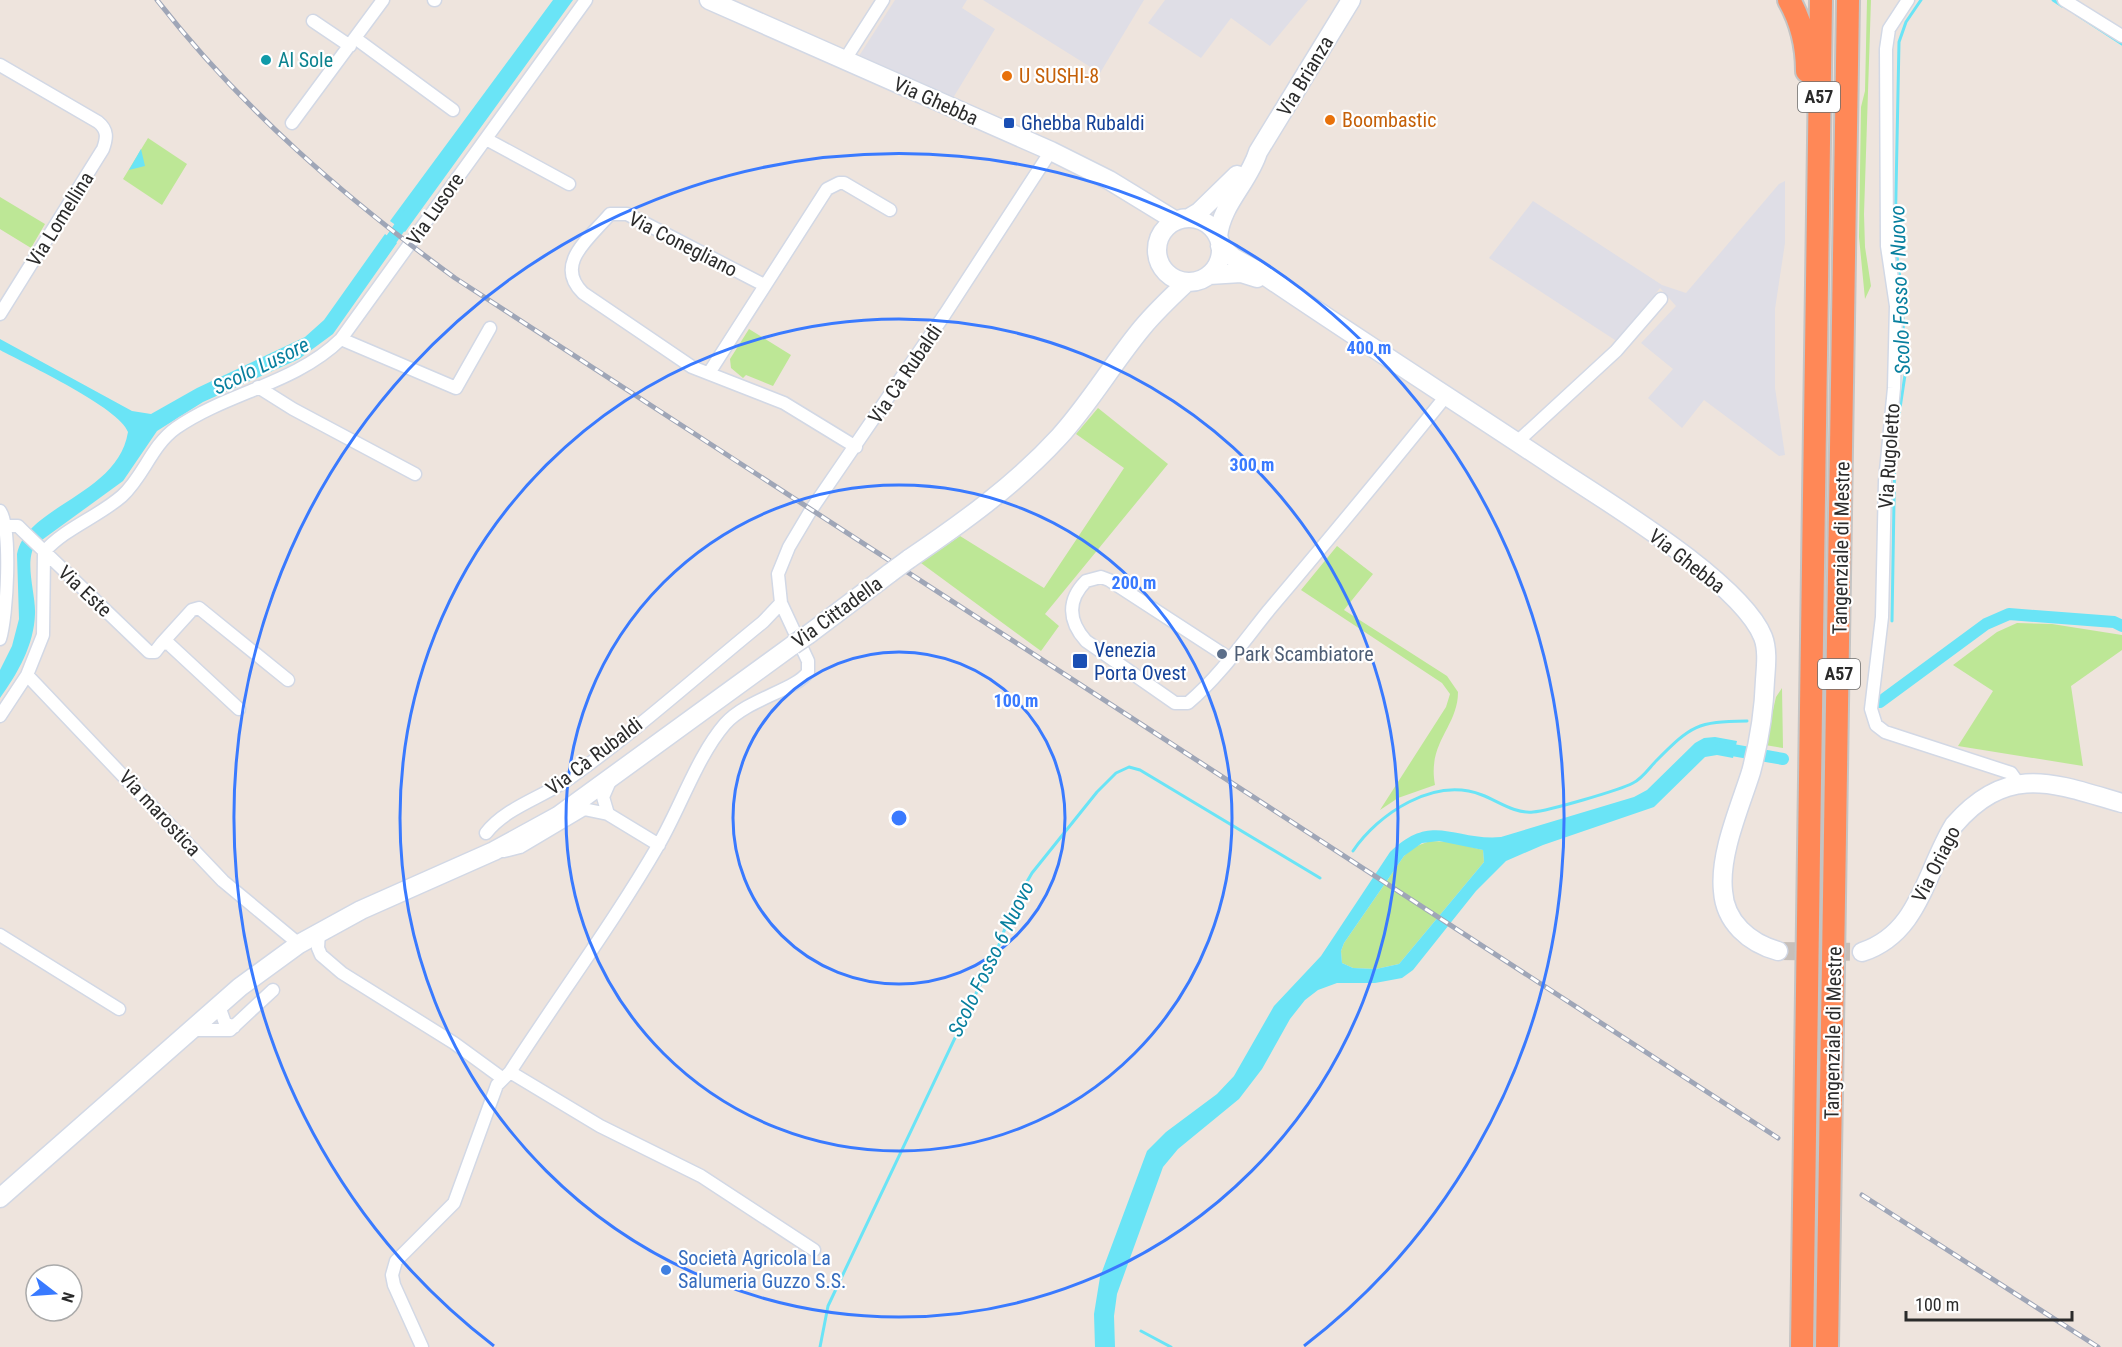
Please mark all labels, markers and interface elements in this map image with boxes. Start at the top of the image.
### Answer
street label: Via Brianza [1272,32,1338,120]
place label: Al Sole [278,48,333,72]
marker: Al Sole [259,53,273,67]
place label: U SUSHI-8 [1019,64,1099,88]
marker: U SUSHI-8 [1000,69,1014,83]
street label: Via Ghebba [890,72,982,130]
road number: A57 [1798,82,1840,112]
place label: Boombastic [1342,108,1436,132]
place label: Ghebba Rubaldi [1021,111,1145,135]
marker: Boombastic [1323,113,1337,127]
marker: Ghebba Rubaldi [1002,116,1016,130]
street label: Via Lomellina [21,167,99,271]
street label: Via Lusore [401,168,469,250]
water label: Scolo Fosso 6 Nuovo [1885,205,1915,375]
street label: Via Conegliano [625,206,741,282]
street label: Via Cà Rubaldi [863,320,947,428]
water label: Scolo Lusore [209,332,313,400]
text: 400 m [1347,337,1391,358]
street label: Via Rugoletto [1873,402,1905,510]
text: 300 m [1230,454,1274,475]
street label: Tangenziale di Mestre [1827,461,1855,635]
street label: Via Ghebba [1644,524,1730,598]
street label: Via Este [53,560,117,622]
street label: Via Cittadella [787,571,887,653]
text: 200 m [1112,572,1156,593]
place label: Venezia Porta Ovest [1094,638,1187,685]
place label: Park Scambiatore [1234,642,1374,666]
marker: Park Scambiatore [1215,647,1229,661]
marker: Venezia Porta Ovest [1071,652,1089,670]
road number: A57 [1818,659,1860,689]
text: 100 m [994,690,1038,711]
street label: Via Cà Rubaldi [541,712,647,800]
street label: Via marostica [114,765,206,861]
centre of rings [889,808,909,828]
street label: Via Oriago [1907,822,1965,906]
water label: Scolo Fosso 6 Nuovo [943,878,1039,1040]
street label: Tangenziale di Mestre [1819,946,1847,1120]
place label: Società Agricola La Salumeria Guzzo S.S. [678,1246,846,1293]
north arrow [24,1263,84,1323]
marker: Società Agricola La Salumeria Guzzo S.S. [659,1263,673,1277]
scale bar [1906,1284,2072,1322]
text: N [57,1290,78,1305]
text: 100 m [1915,1294,1959,1315]

